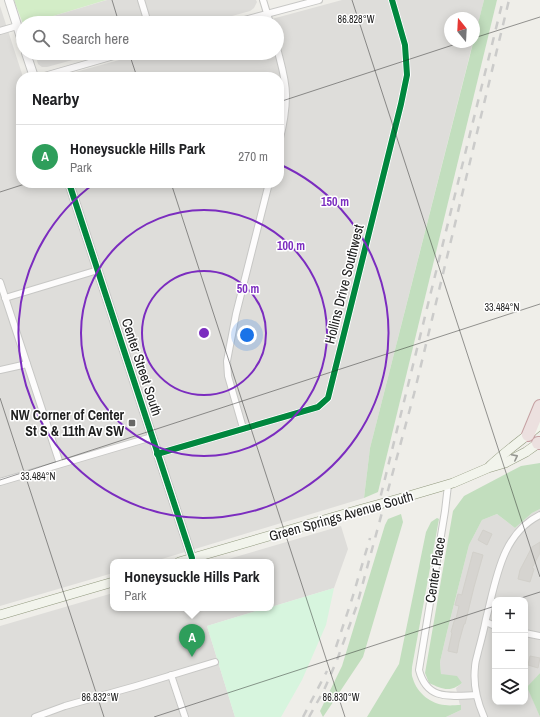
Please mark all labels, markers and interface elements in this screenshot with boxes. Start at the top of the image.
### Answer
north arrow [444,12,480,48]
text: 86.828°W [338,13,375,26]
search box [16,16,284,60]
icon: search [30,27,52,49]
text: Search here [62,28,129,49]
text: Nearby [32,87,79,110]
text: Honeysuckle Hills Park [70,138,205,159]
text: A [41,148,49,165]
text: 270 m [238,148,268,165]
text: Park [70,159,92,176]
text: 150 m [321,194,349,210]
street label: Hollins Drive Southwest [320,222,368,346]
text: 100 m [277,238,305,254]
text: 50 m [237,281,259,297]
text: 33.484°N [485,301,520,314]
street label: Center Street South [118,316,166,418]
your location [237,325,257,345]
centre of rings [197,326,211,340]
place label: NW Corner of Center St S & 11th Av SW [10,406,125,440]
marker: NW Corner of Center St S & 11th Av SW [127,418,137,428]
one-way arrow [511,455,518,462]
text: 33.484°N [21,470,56,483]
street label: Green Springs Avenue South [267,487,415,545]
street label: Center Place [421,536,449,604]
popup [110,559,274,611]
text: Honeysuckle Hills Park [124,566,260,587]
text: Park [124,587,146,604]
map controls [492,597,528,705]
button: + [492,597,528,633]
pin: A [179,624,205,657]
button: − [492,633,528,669]
button: layers [492,669,528,705]
text: 86.832°W [82,691,119,704]
text: 86.830°W [323,691,360,704]

